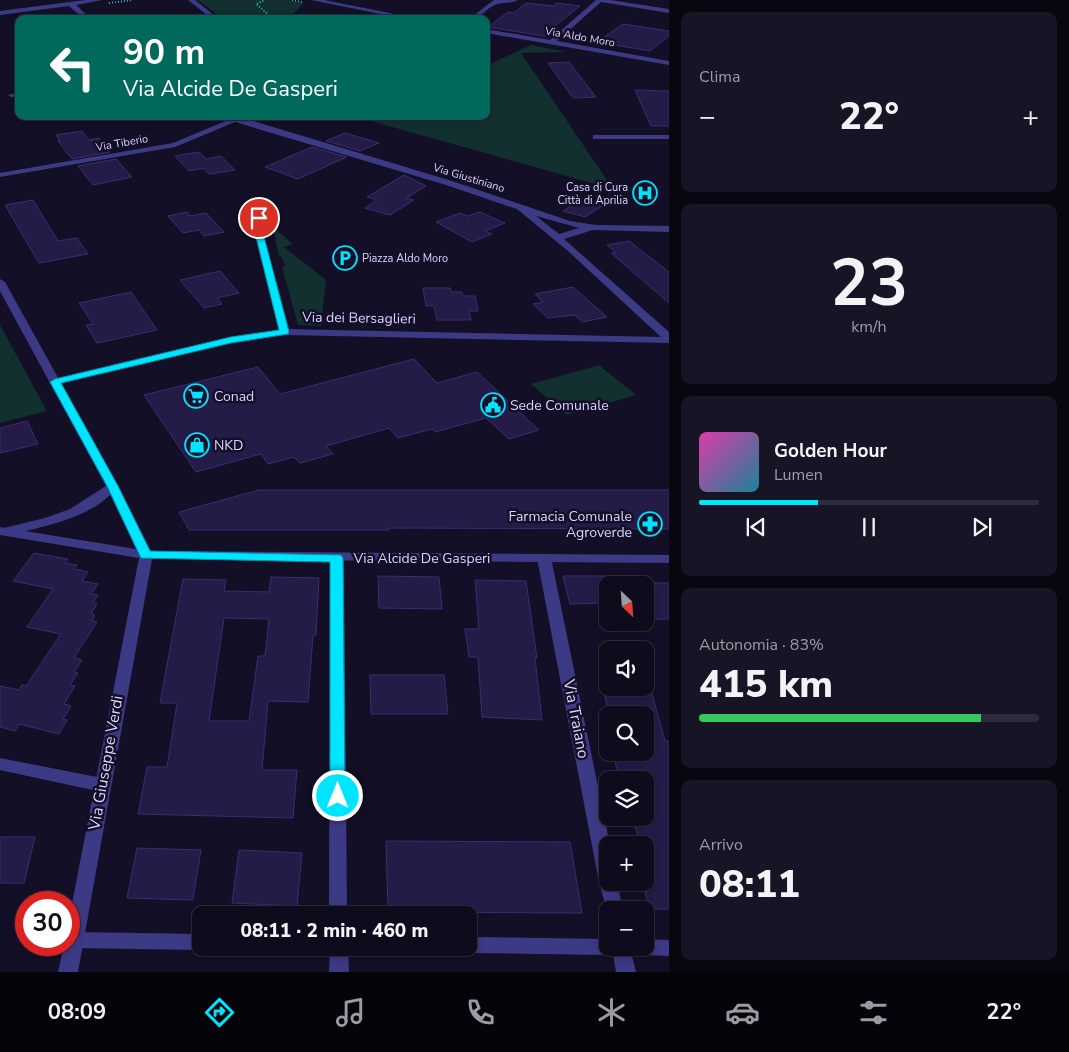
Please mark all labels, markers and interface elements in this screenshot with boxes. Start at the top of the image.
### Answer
street label: Via Aldo Moro [543,23,616,51]
text: 90 m [123,29,205,76]
icon: left [40,35,105,100]
text: Clima [699,66,740,88]
text: Via Alcide De Gasperi [123,74,338,104]
text: 22° [839,91,899,142]
text: − [699,98,716,136]
text: + [1022,98,1039,136]
street label: Via Tiberio [94,131,149,155]
street label: Via Giustiniano [430,160,507,196]
place label: Casa di Cura Città di Aprilia [557,180,628,208]
hospital icon: Casa di Cura Città di Aprilia [632,180,658,206]
pin [238,197,280,239]
icon: arrive [245,204,273,232]
text: 23 [830,239,908,328]
parking icon: Piazza Aldo Moro [332,245,358,271]
place label: Piazza Aldo Moro [362,251,448,266]
street label: Via dei Bersaglieri [301,307,416,328]
text: km/h [851,316,887,338]
supermarket icon: Conad [183,383,209,409]
place label: Conad [214,387,254,406]
public building icon: Sede Comunale [480,392,506,418]
place label: Sede Comunale [510,396,609,415]
shop icon: NKD [184,432,210,458]
place label: NKD [214,436,244,455]
text: Golden Hour [774,438,887,464]
text: Lumen [774,464,823,486]
place label: Farmacia Comunale Agroverde [509,507,632,542]
pharmacy icon: Farmacia Comunale Agroverde [637,511,663,537]
icon: previous [742,513,770,541]
icon: pause [855,513,883,541]
icon: next [968,513,996,541]
street label: Via Alcide De Gasperi [353,549,490,568]
north arrow [599,576,654,631]
map controls [599,576,654,956]
text: Autonomia · 83% [699,634,824,656]
button: sound [599,641,654,696]
text: 415 km [699,659,833,710]
street label: Via Traiano [557,677,594,760]
street label: Via Giuseppe Verdi [83,694,129,833]
button: search [599,706,654,761]
position arrow [311,769,363,821]
button: layers [599,771,654,826]
text: Arrivo [699,834,743,856]
button: + [599,836,654,891]
text: 08:11 [699,859,800,910]
speed limit sign: 30 [15,891,80,956]
button: − [599,901,654,956]
text: 08:11 · 2 min · 460 m [241,918,428,944]
icon: directions [202,995,237,1030]
icon: music [333,995,368,1030]
icon: phone [463,995,498,1030]
icon: climate [594,995,629,1030]
icon: car [725,995,760,1030]
icon: filters [856,995,891,1030]
text: 08:09 [48,997,106,1027]
text: 22° [986,997,1021,1027]

